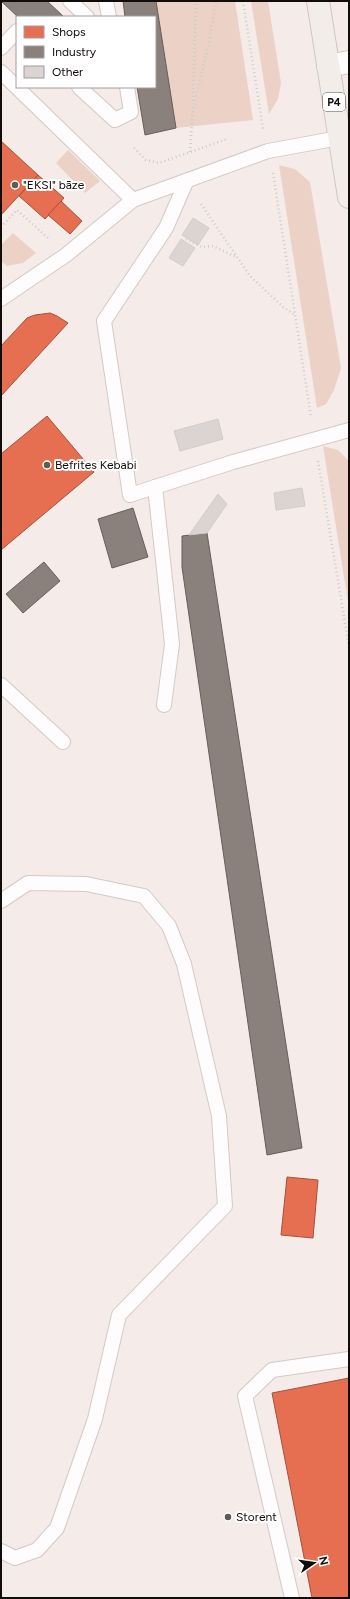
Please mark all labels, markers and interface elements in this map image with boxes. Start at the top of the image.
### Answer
legend [16,16,156,88]
text: Shops [52,25,86,39]
text: Industry [52,45,97,59]
text: Other [52,65,83,79]
road number: P4 [323,93,345,111]
place label: "EKSI" bāze [23,178,85,192]
marker: "EKSI" bāze [10,180,20,190]
place label: Befrites Kebabi [55,458,137,472]
marker: Befrites Kebabi [42,460,52,470]
place label: Storent [236,1510,277,1524]
marker: Storent [223,1512,233,1522]
north arrow [294,1543,334,1583]
text: N [316,1555,331,1566]

